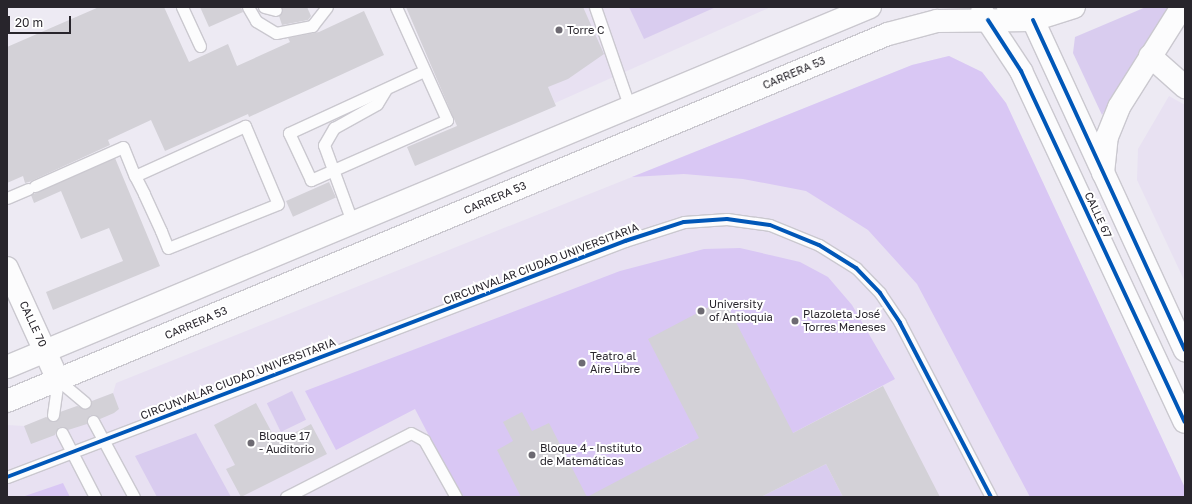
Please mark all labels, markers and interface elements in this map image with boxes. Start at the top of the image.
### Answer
scale bar [10,8,73,34]
text: 20 m [15,15,43,30]
place label: Torre C [567,23,605,37]
marker: Torre C [554,25,564,35]
street label: CARRERA 53 [761,54,827,92]
street label: CARRERA 53 [462,179,528,217]
street label: CALLE 67 [1082,190,1114,240]
street label: CIRCUNVALAR CIUDAD UNIVERSITARIA [442,221,640,307]
place label: University of Antioquia [709,298,773,324]
street label: CALLE 70 [17,299,49,349]
street label: CARRERA 53 [163,304,229,342]
marker: University of Antioquia [696,306,706,316]
place label: Plazoleta José Torres Meneses [803,308,886,334]
marker: Plazoleta José Torres Meneses [790,316,800,326]
street label: CIRCUNVALAR CIUDAD UNIVERSITARIA [139,336,337,422]
place label: Teatro al Aire Libre [590,350,640,376]
marker: Teatro al Aire Libre [577,358,587,368]
place label: Bloque 17 - Auditorio [259,430,314,456]
marker: Bloque 17 - Auditorio [246,438,256,448]
place label: Bloque 4 - Instituto de Matemáticas [540,442,642,468]
marker: Bloque 4 - Instituto de Matemáticas [527,450,537,460]

